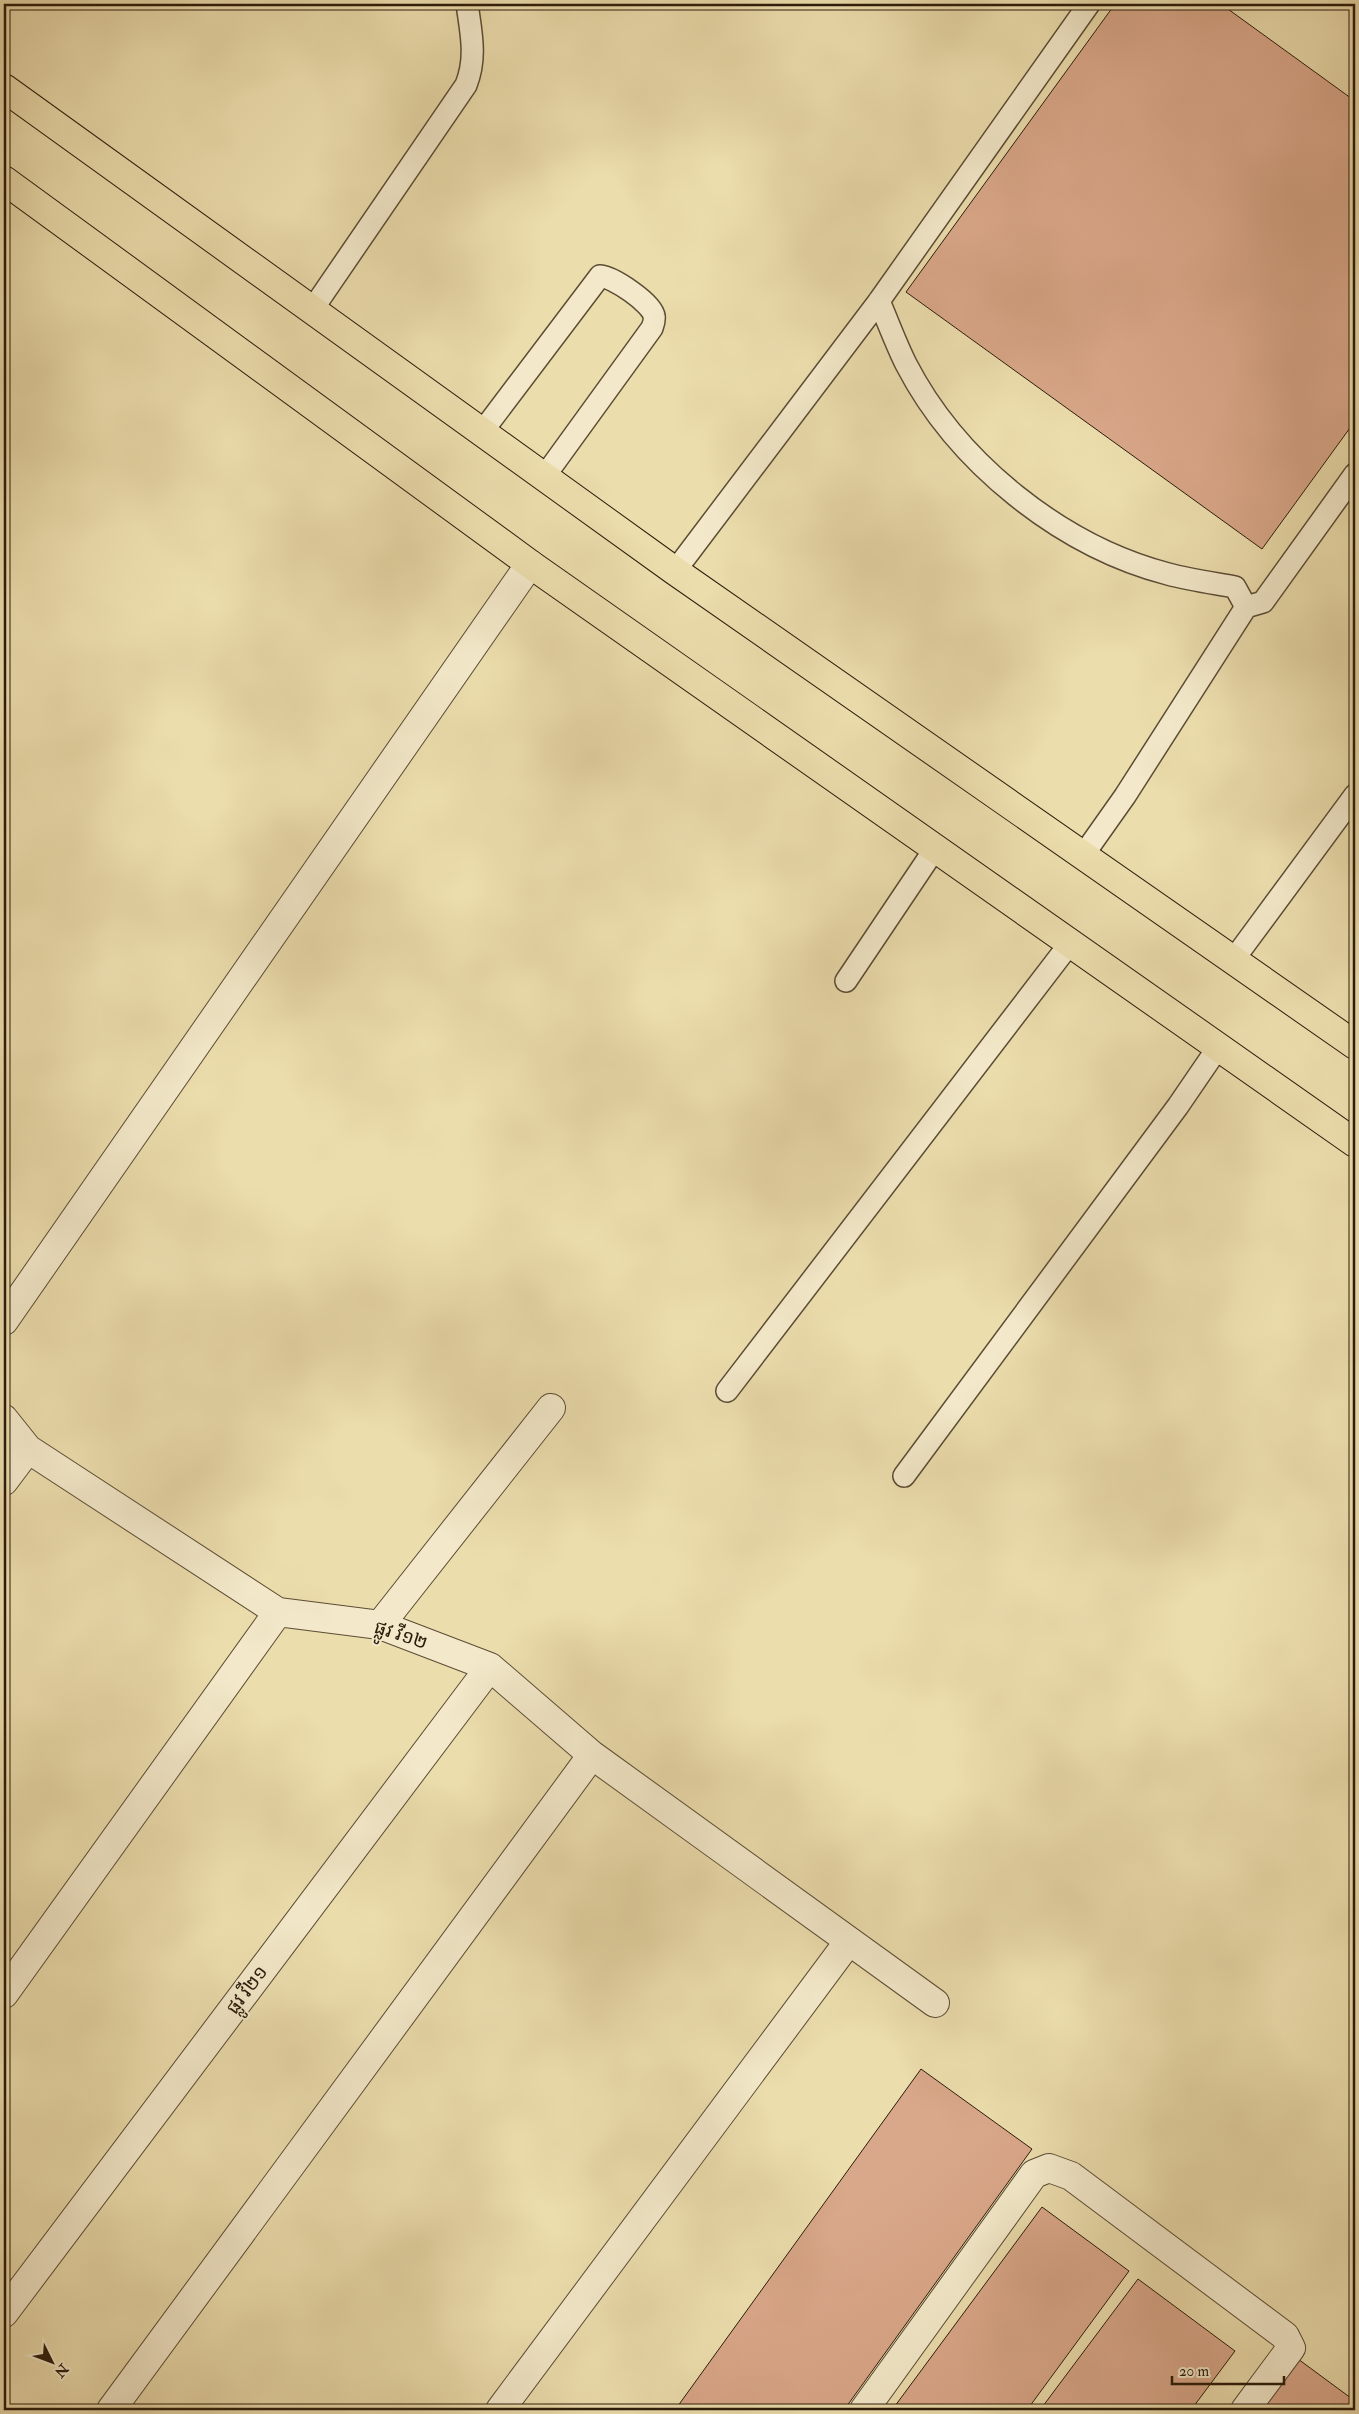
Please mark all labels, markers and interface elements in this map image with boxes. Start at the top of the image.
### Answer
street label: ផ្លូវ វី១២ [370,1614,431,1659]
street label: ផ្លូវ វី២១ [220,1960,277,2022]
north arrow [28,2336,78,2386]
scale bar [1172,2354,1284,2386]
text: N [50,2359,72,2381]
text: 20 m [1179,2362,1209,2381]

